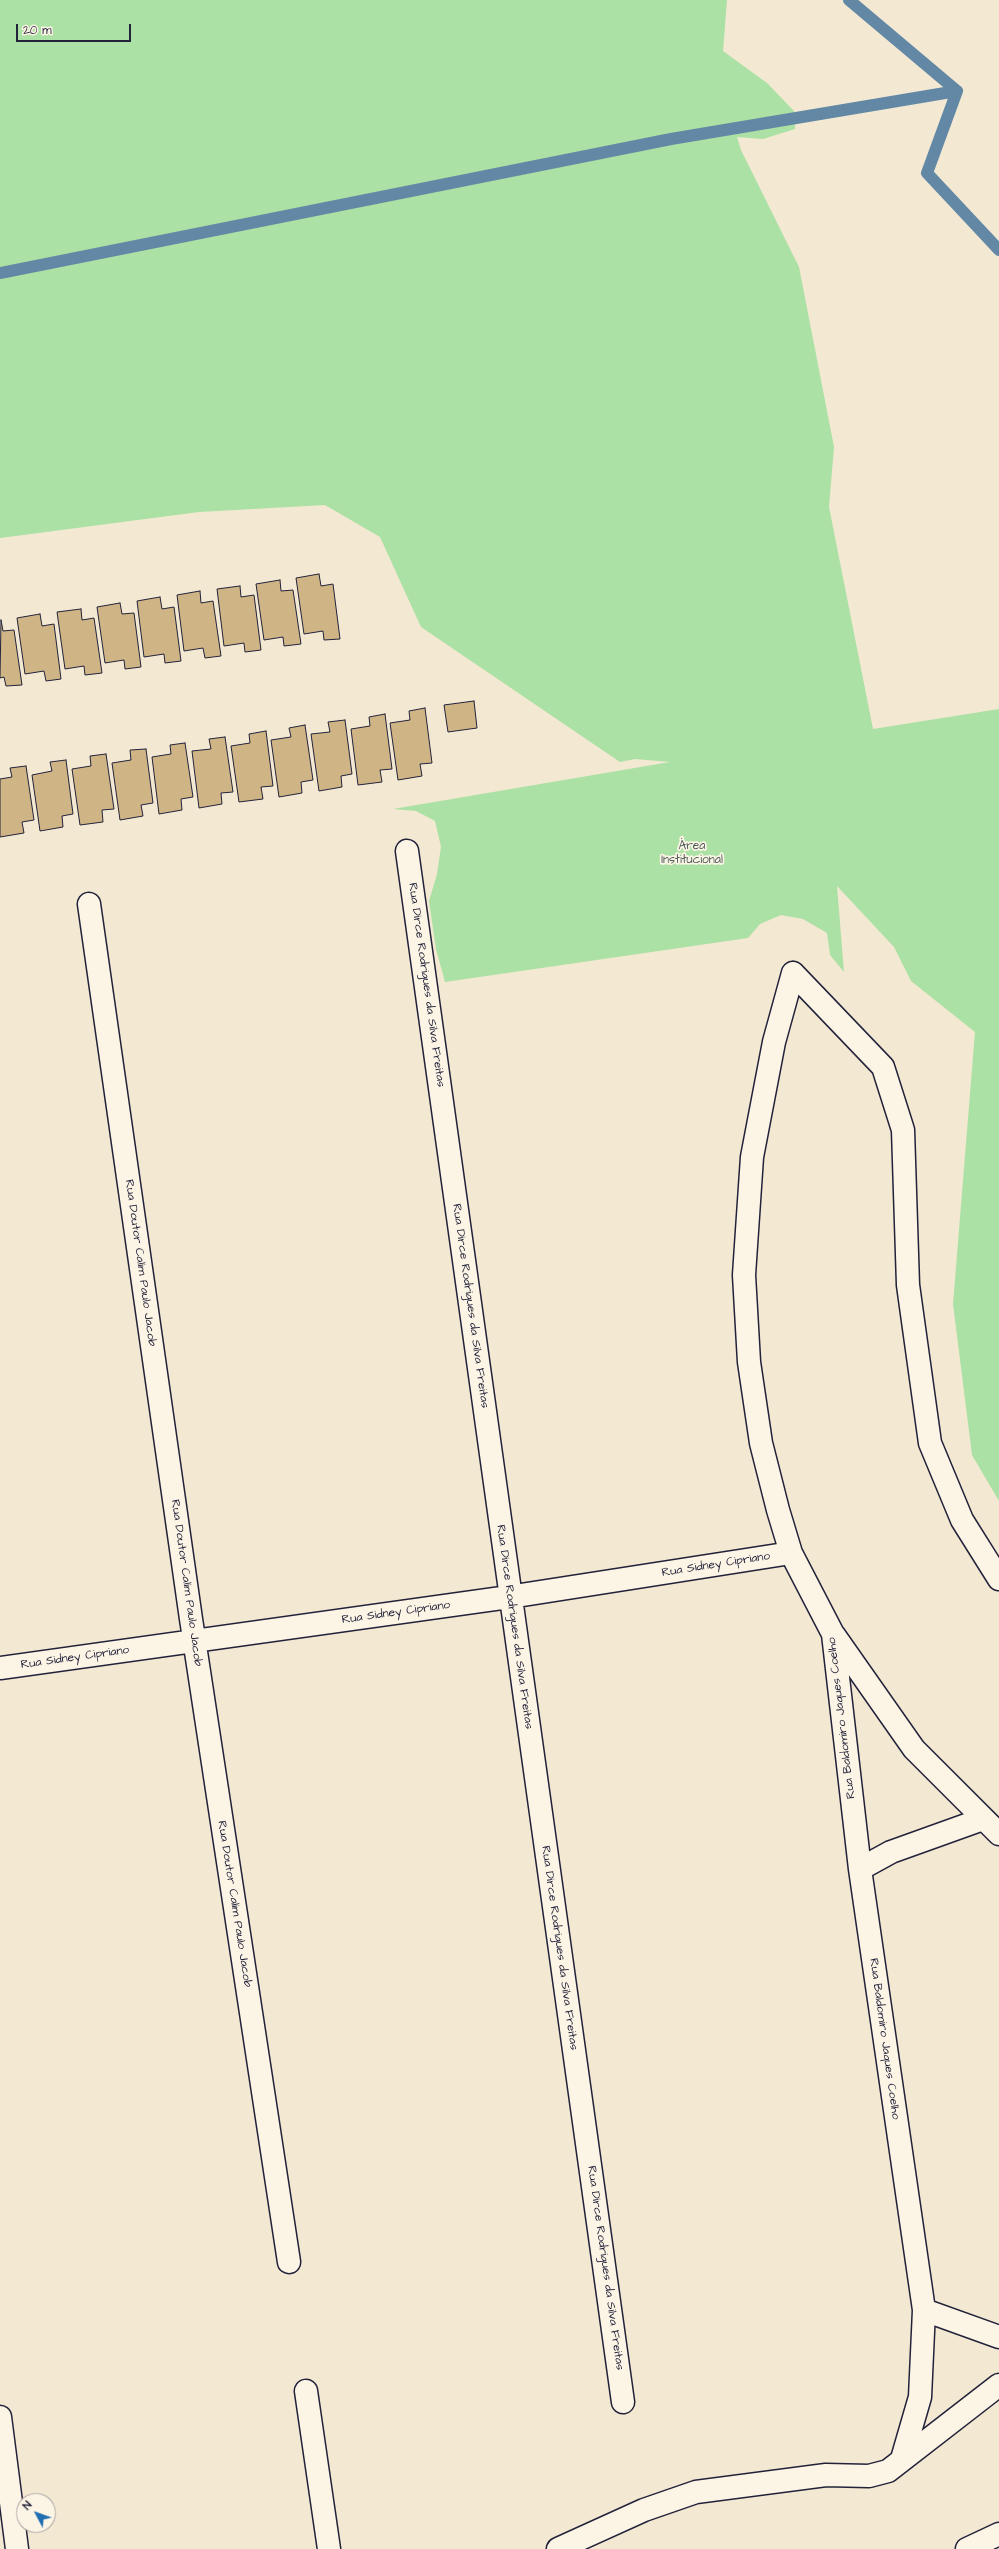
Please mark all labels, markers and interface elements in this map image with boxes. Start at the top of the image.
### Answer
scale bar [18,16,133,42]
text: 20 m [23,22,52,39]
park label: Área Institucional [661,839,723,867]
street label: Rua Dirce Rodrigues da Silva Freitas [405,882,447,1088]
street label: Rua Doutor Calim Paulo Jacob [121,1179,159,1347]
street label: Rua Dirce Rodrigues da Silva Freitas [449,1203,491,1409]
street label: Rua Doutor Calim Paulo Jacob [167,1499,205,1667]
street label: Rua Dirce Rodrigues da Silva Freitas [493,1524,535,1730]
street label: Rua Sidney Cipriano [661,1549,771,1581]
street label: Rua Sidney Cipriano [341,1598,451,1628]
street label: Rua Baldomiro Jaques Coelho [825,1636,859,1800]
street label: Rua Sidney Cipriano [20,1643,130,1673]
street label: Rua Doutor Calim Paulo Jacob [214,1820,254,1988]
street label: Rua Dirce Rodrigues da Silva Freitas [538,1845,580,2051]
street label: Rua Baldomiro Jaques Coelho [866,1957,902,2121]
street label: Rua Dirce Rodrigues da Silva Freitas [584,2165,626,2371]
north arrow [16,2493,56,2533]
text: N [19,2498,35,2513]

